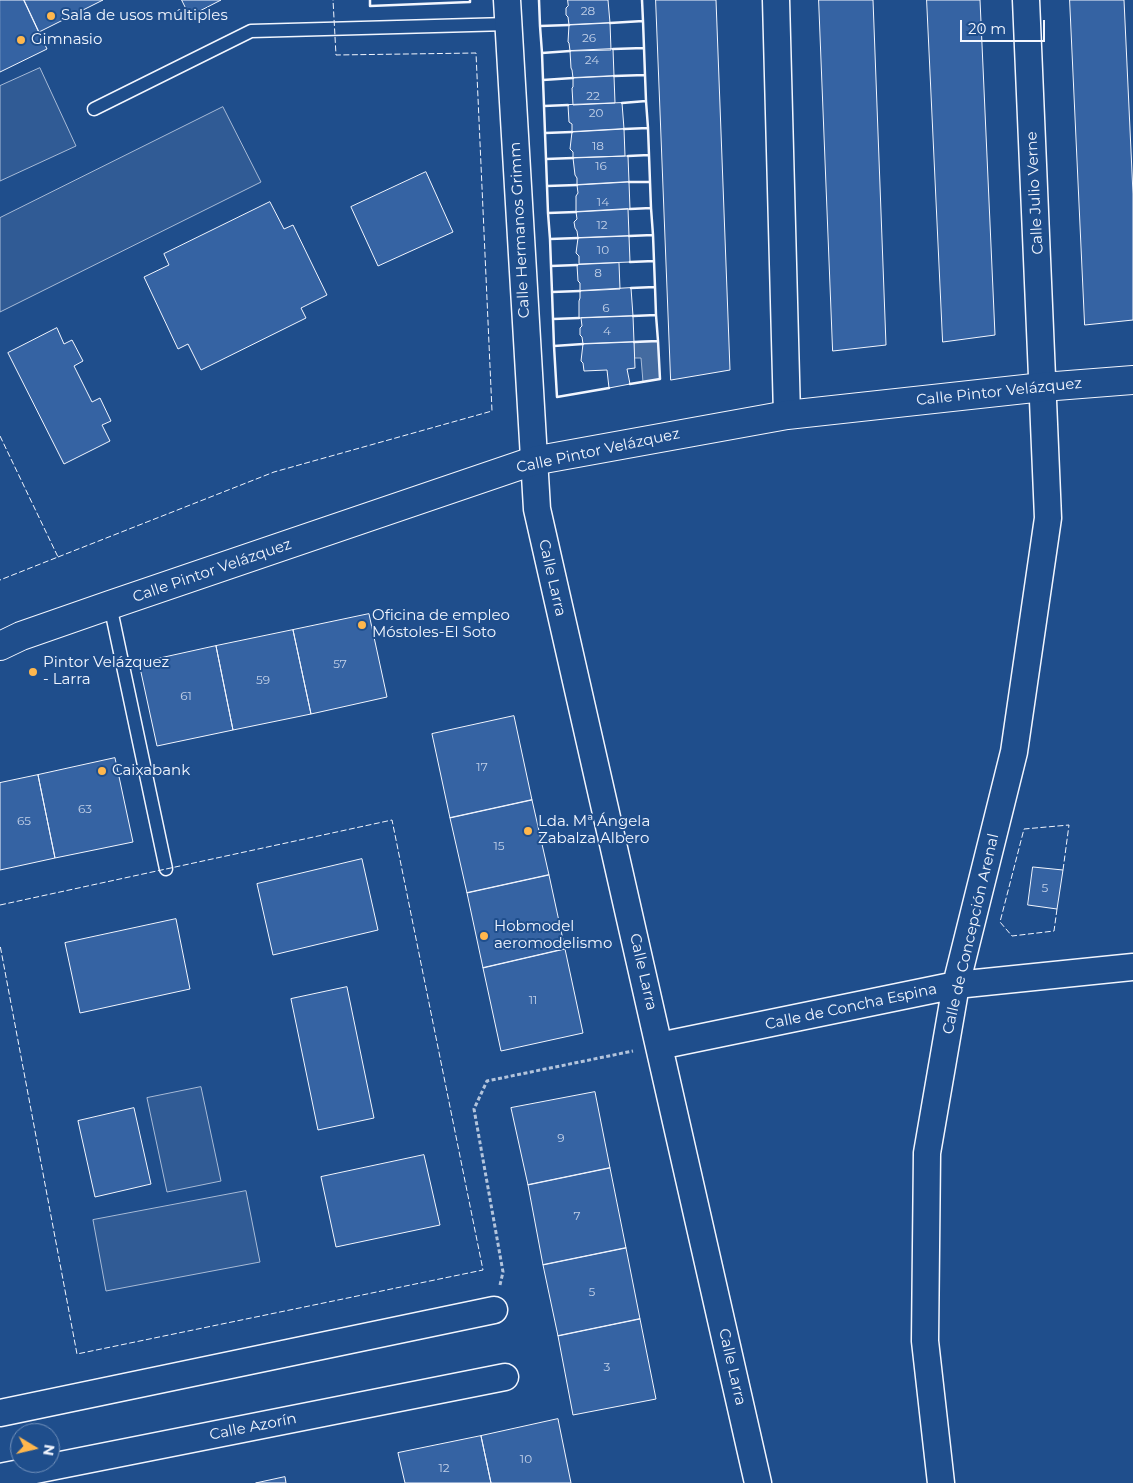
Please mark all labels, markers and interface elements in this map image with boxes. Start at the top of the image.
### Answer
house number: 28 [581,4,595,18]
place label: Sala de usos múltiples [61,7,228,25]
marker: Sala de usos múltiples [45,10,57,22]
scale bar [963,10,1048,42]
text: 20 m [968,19,1006,38]
place label: Gimnasio [31,31,102,49]
house number: 26 [582,31,596,45]
marker: Gimnasio [15,34,27,46]
house number: 24 [585,53,599,67]
house number: 22 [586,89,600,103]
house number: 20 [589,106,603,120]
street label: Calle Julio Verne [1023,131,1047,255]
house number: 18 [592,139,604,153]
street label: Calle Hermanos Grimm [506,141,534,319]
house number: 16 [595,159,607,173]
house number: 14 [597,195,609,209]
house number: 12 [596,218,608,232]
house number: 10 [597,243,609,257]
house number: 8 [594,266,602,280]
house number: 6 [602,301,610,315]
house number: 4 [603,324,611,338]
street label: Calle Pintor Velázquez [915,374,1083,410]
street label: Calle Pintor Velázquez [515,425,681,477]
street label: Calle Pintor Velázquez [130,535,294,607]
street label: Calle Larra [534,538,570,618]
place label: Oficina de empleo Móstoles-El Soto [372,607,510,642]
marker: Oficina de empleo Móstoles-El Soto [356,619,368,631]
place label: Pintor Velázquez - Larra [43,654,169,689]
house number: 57 [333,657,347,671]
marker: Pintor Velázquez - Larra [27,666,39,678]
house number: 59 [256,673,270,687]
house number: 61 [180,689,192,703]
house number: 17 [476,760,488,774]
place label: Caixabank [112,762,190,780]
marker: Caixabank [96,765,108,777]
house number: 63 [78,802,92,816]
place label: Lda. Mª Ángela Zabalza Albero [538,813,650,848]
house number: 65 [17,814,31,828]
marker: Lda. Mª Ángela Zabalza Albero [522,825,534,837]
street label: Calle de Concepción Arenal [939,832,1003,1036]
house number: 15 [493,839,505,853]
house number: 5 [1042,881,1048,895]
place label: Hobmodel aeromodelismo [494,918,612,953]
marker: Hobmodel aeromodelismo [478,930,490,942]
street label: Calle Larra [625,932,661,1012]
street label: Calle de Concha Espina [763,980,939,1034]
house number: 11 [529,993,537,1007]
house number: 9 [557,1131,565,1145]
house number: 7 [573,1209,581,1223]
house number: 5 [589,1285,595,1299]
street label: Calle Larra [714,1327,750,1407]
house number: 3 [604,1360,610,1374]
street label: Calle Azorín [208,1410,298,1444]
north arrow [10,1423,60,1473]
text: N [39,1443,59,1457]
house number: 10 [520,1452,532,1466]
house number: 12 [438,1461,450,1475]

